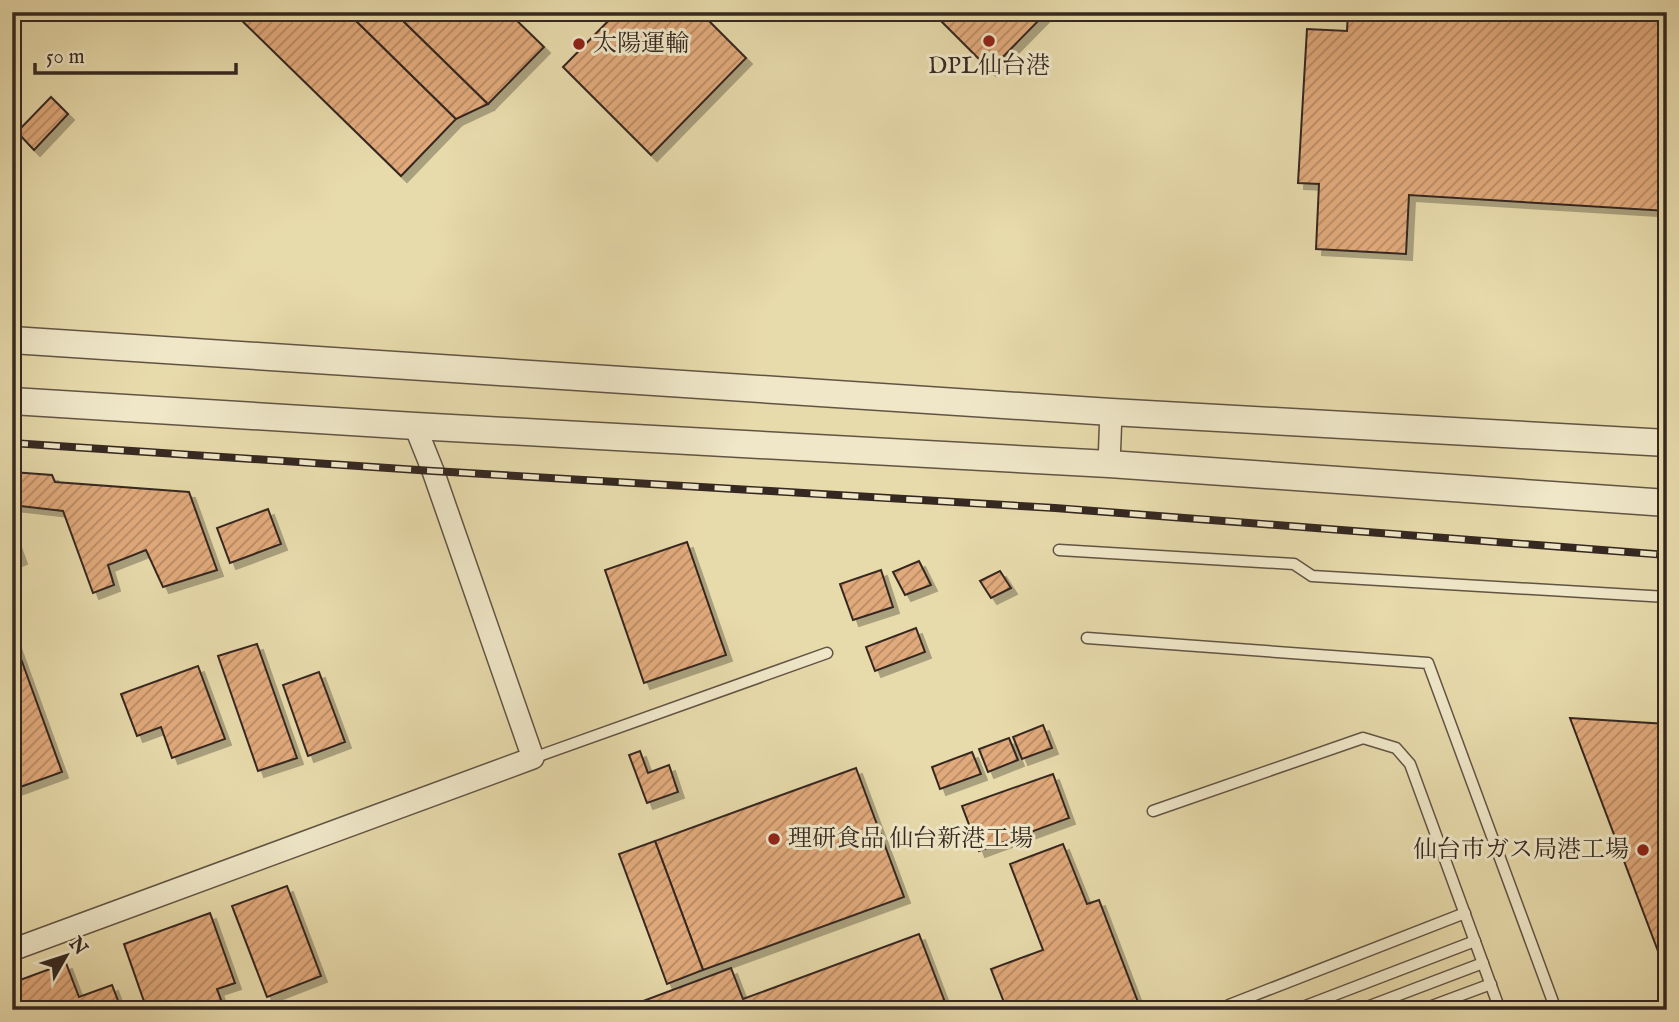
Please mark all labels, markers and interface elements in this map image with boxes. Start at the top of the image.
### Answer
place label: 太陽運輸 [593,29,689,60]
scale bar [35,32,236,76]
marker: DPL仙台港 [981,33,997,49]
marker: 太陽運輸 [571,36,587,52]
text: 50 m [46,44,85,71]
place label: DPL仙台港 [928,51,1050,82]
place label: 理研食品 仙台新港工場 [788,824,1033,855]
marker: 理研食品 仙台新港工場 [766,831,782,847]
place label: 仙台市ガス局港工場 [1413,835,1629,866]
marker: 仙台市ガス局港工場 [1635,842,1651,858]
north arrow [32,920,102,990]
text: N [63,932,93,961]

